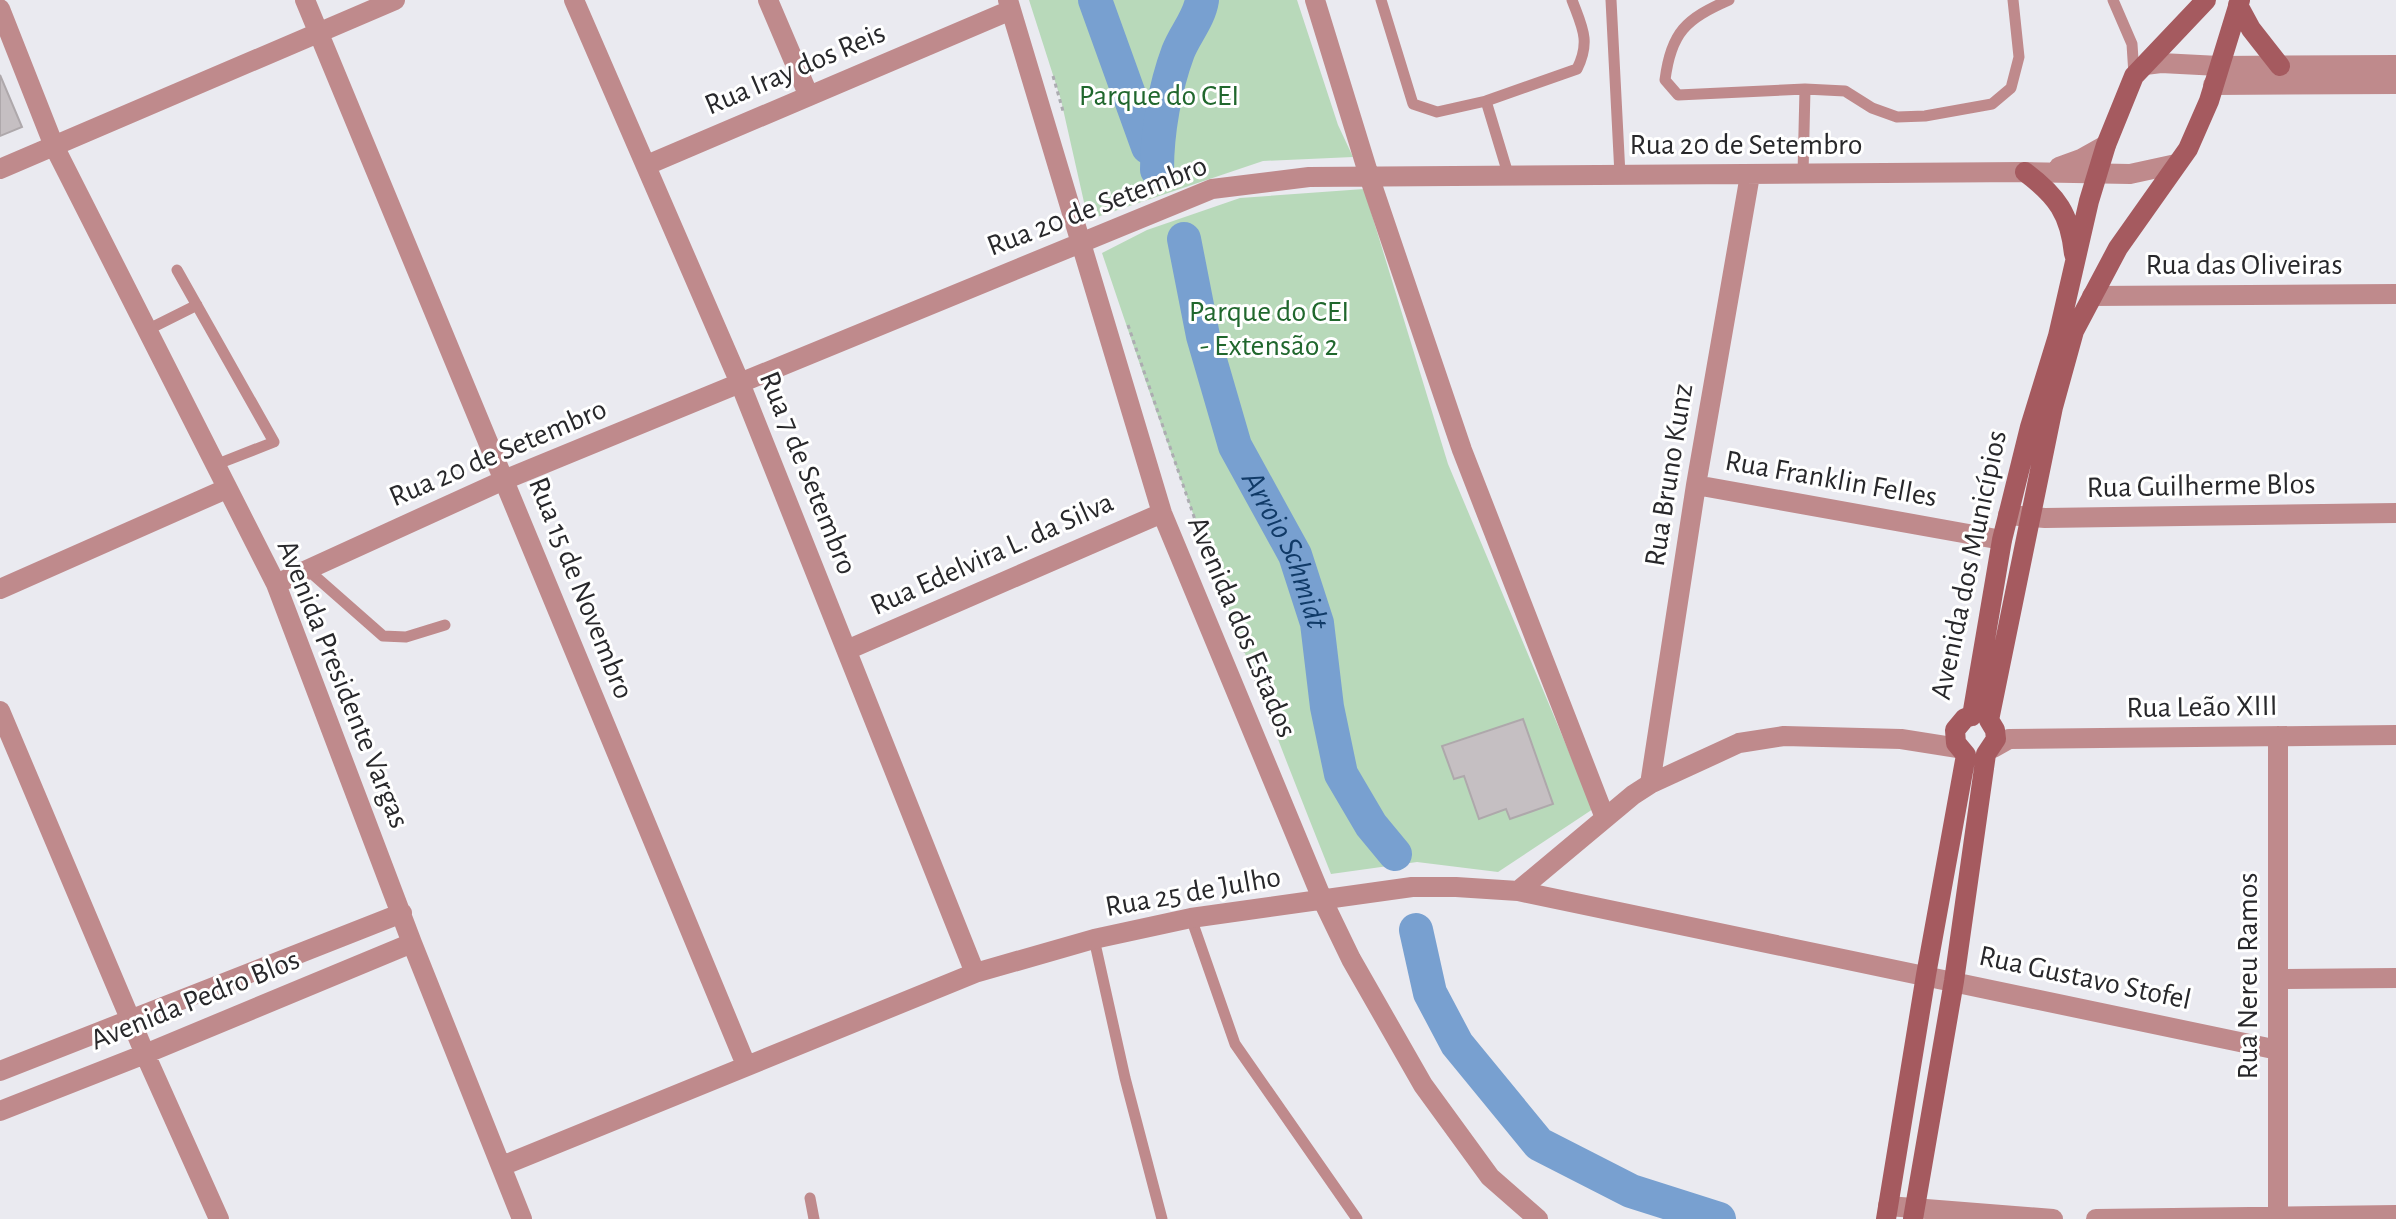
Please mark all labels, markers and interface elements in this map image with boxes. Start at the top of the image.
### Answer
street label: Rua Iray dos Reis [700,18,890,120]
park label: Parque do CEI [1079,81,1239,111]
street label: Rua 20 de Setembro [1630,130,1862,160]
street label: Rua 20 de Setembro [983,150,1211,262]
street label: Rua das Oliveiras [2145,250,2343,280]
park label: Parque do CEI - Extensão 2 [1189,297,1349,361]
street label: Rua 7 de Setembro [754,367,862,579]
street label: Rua Bruno Kunz [1640,381,1698,569]
street label: Rua 20 de Setembro [385,394,611,512]
street label: Avenida dos Municípios [1926,428,2012,702]
street label: Rua Franklin Felles [1723,446,1939,512]
water label: Arroio Schmidt [1236,465,1334,631]
street label: Rua Guilherme Blos [2086,469,2316,503]
street label: Rua 15 de Novembro [523,473,639,703]
street label: Rua Edelvira L. da Silva [866,487,1118,621]
street label: Avenida dos Estados [1182,512,1302,742]
street label: Avenida Presidente Vargas [271,536,415,832]
street label: Rua Leão XIII [2126,691,2278,723]
street label: Rua 25 de Julho [1103,862,1283,922]
street label: Rua Nereu Ramos [2233,872,2263,1080]
street label: Rua Gustavo Stofel [1976,941,2194,1015]
street label: Avenida Pedro Blos [86,944,304,1056]

